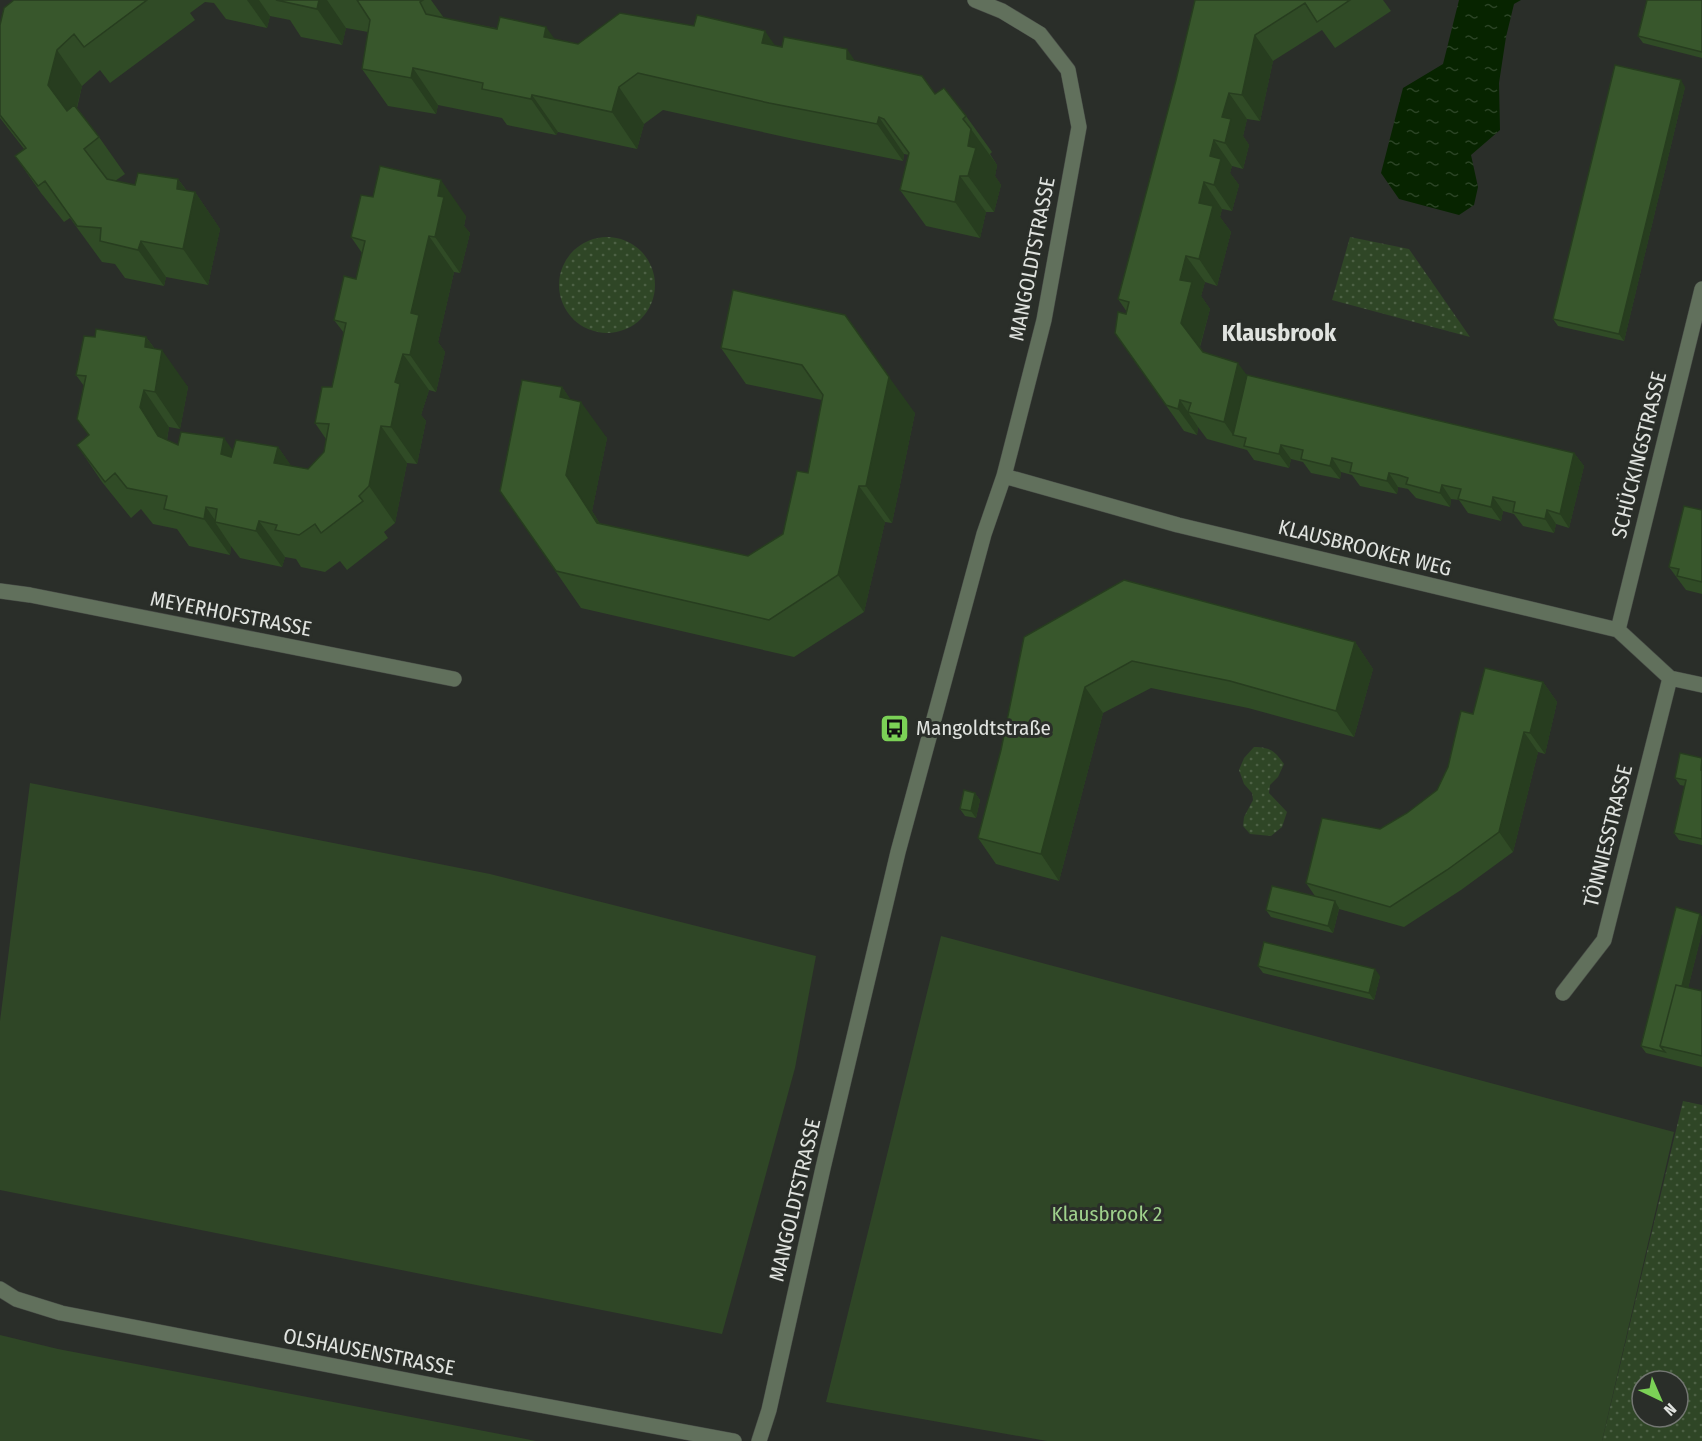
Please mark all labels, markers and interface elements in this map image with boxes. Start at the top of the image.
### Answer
street label: MANGOLDTSTRASSE [1003,175,1061,343]
district label: Klausbrook [1222,319,1337,347]
street label: SCHÜCKINGSTRASSE [1606,369,1672,541]
street label: KLAUSBROOKER WEG [1276,514,1454,582]
street label: MEYERHOFSTRASSE [148,586,314,642]
bus stop icon: Mangoldtstraße [879,712,911,744]
place label: Mangoldtstraße [916,715,1051,741]
street label: TÖNNIESSTRASSE [1578,762,1638,910]
street label: MANGOLDTSTRASSE [764,1116,826,1284]
park label: Klausbrook 2 [1052,1201,1162,1227]
street label: OLSHAUSENSTRASSE [281,1323,457,1381]
north arrow [1630,1369,1690,1429]
text: N [1660,1399,1680,1420]

